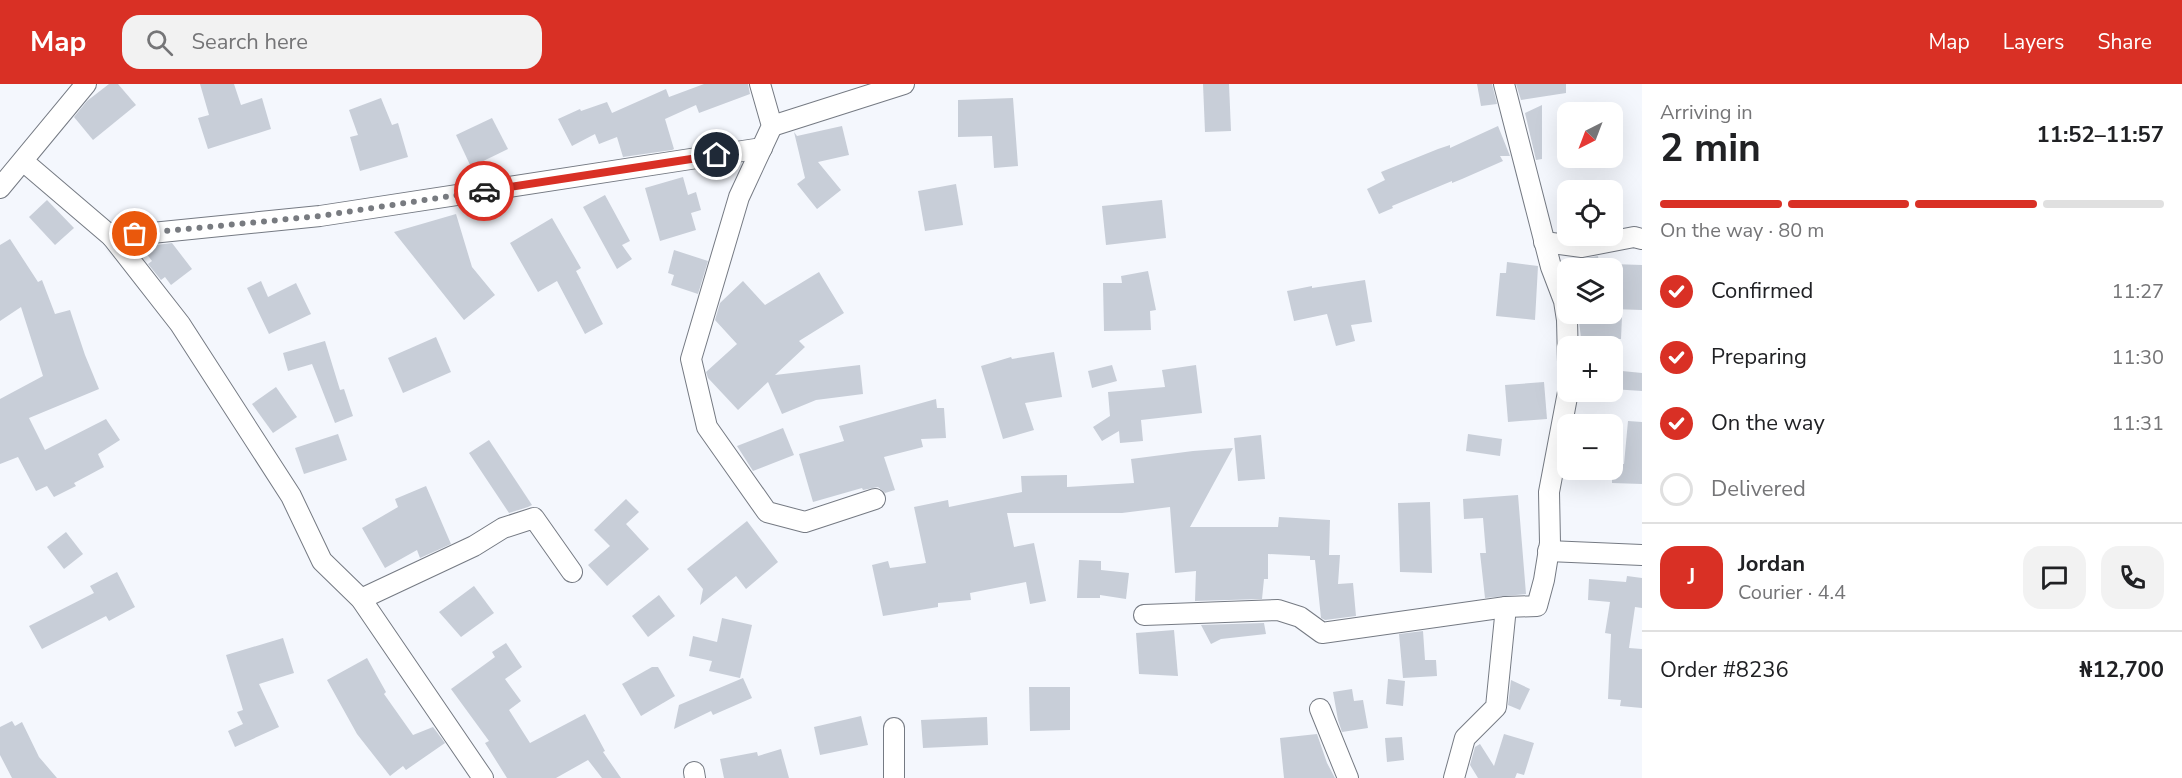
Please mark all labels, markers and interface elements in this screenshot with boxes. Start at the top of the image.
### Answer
search box [122,15,542,69]
text: Map [30,23,86,61]
icon: search [143,26,176,59]
text: Search here [191,27,308,57]
text: Map [1928,28,1970,56]
text: Layers [2003,28,2064,56]
text: Share [2097,28,2152,56]
text: Arriving in [1660,99,1753,126]
north arrow [1557,102,1623,168]
map controls [1557,102,1623,480]
text: 11:52–11:57 [2036,120,2164,150]
text: 2 min [1660,122,1761,175]
pin [691,129,742,180]
icon: home [700,138,733,171]
courier [454,161,514,221]
icon: car [468,175,501,208]
button: locate [1557,180,1623,246]
pin [109,208,160,259]
icon: bag [118,217,151,250]
text: On the way · 80 m [1660,217,1824,244]
button: layers [1557,258,1623,324]
icon: check [1660,275,1693,308]
text: Confirmed [1711,276,1813,306]
text: 11:27 [2111,278,2164,305]
button: + [1557,336,1623,402]
icon: check [1660,341,1693,374]
text: Preparing [1711,342,1807,372]
text: 11:30 [2111,344,2164,371]
icon: check [1660,407,1693,440]
text: On the way [1711,408,1825,438]
text: 11:31 [2111,410,2164,437]
button: − [1557,414,1623,480]
text: Delivered [1711,474,1806,504]
button: chat [2023,546,2086,609]
button: phone [2101,546,2164,609]
text: Jordan [1738,549,1805,579]
text: J [1688,562,1695,592]
text: Courier · 4.4 [1738,579,1846,606]
text: Order #8236 [1660,655,1789,685]
text: ₦12,700 [2079,655,2164,685]

